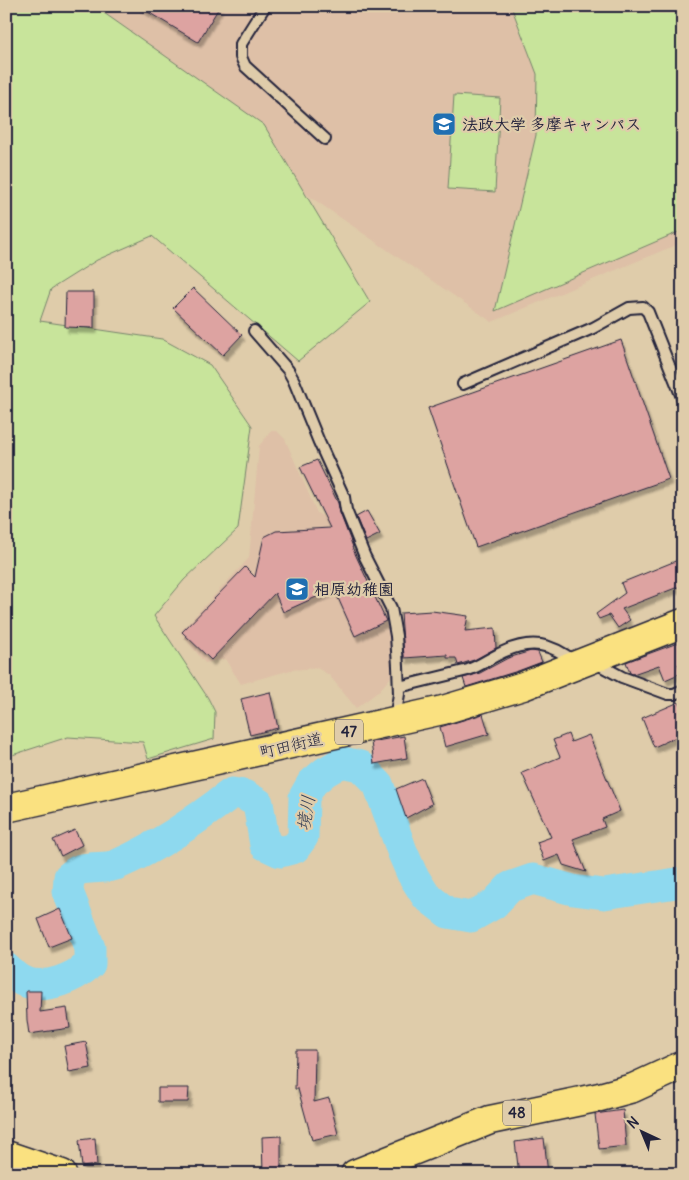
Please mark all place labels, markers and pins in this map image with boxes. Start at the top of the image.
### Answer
school or university icon: 法政大学 多摩キャンパス [431,111,457,137]
place label: 法政大学 多摩キャンパス [462,114,641,134]
school or university icon: 相原幼稚園 [284,576,310,602]
place label: 相原幼稚園 [314,579,394,599]

